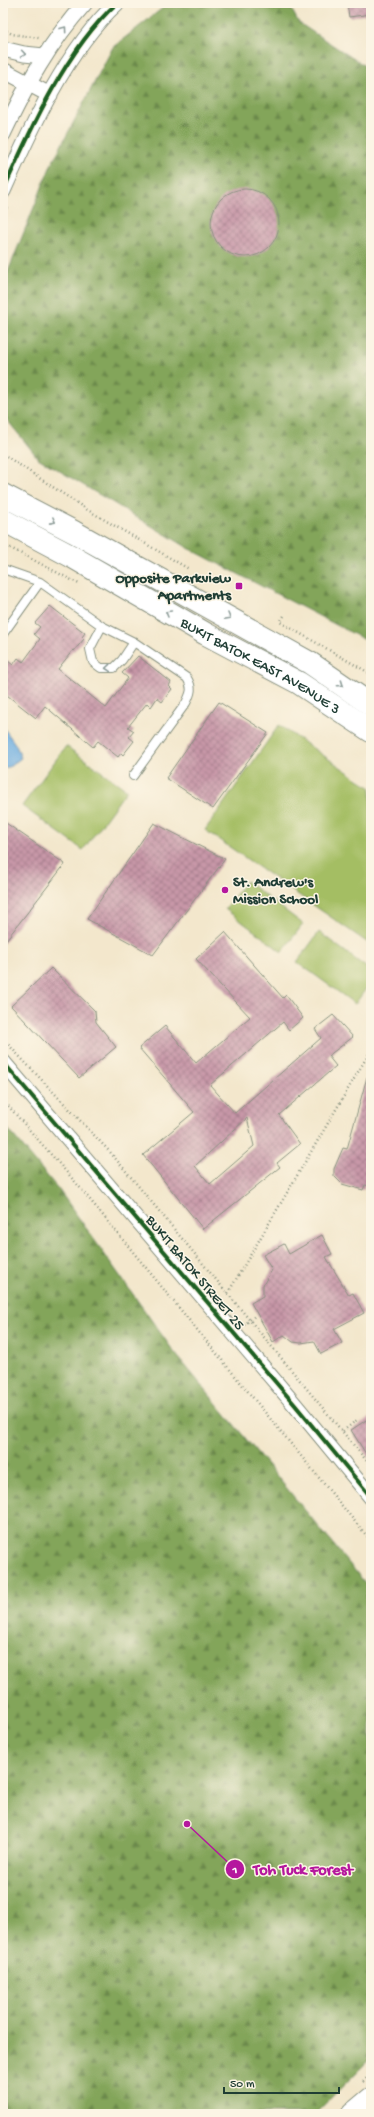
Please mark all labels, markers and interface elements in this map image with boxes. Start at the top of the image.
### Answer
one-way arrow [59,26,66,33]
one-way arrow [20,49,27,57]
one-way arrow [49,516,56,524]
place label: Opposite Parkview Apartments [115,570,232,605]
marker: Opposite Parkview Apartments [234,581,244,591]
one-way arrow [165,610,172,617]
one-way arrow [224,613,231,620]
street label: BUKIT BATOK EAST AVENUE 3 [176,614,343,719]
one-way arrow [105,663,111,672]
one-way arrow [336,679,343,686]
place label: St. Andrew's Mission School [233,874,319,909]
marker: St. Andrew's Mission School [220,885,230,895]
street label: BUKIT BATOK STREET 25 [140,1211,248,1334]
callout: Toh Tuck Forest [225,1855,360,1883]
text: Toh Tuck Forest [251,1862,354,1881]
text: 1 [232,1864,238,1878]
scale bar [224,2069,339,2095]
text: 50 m [230,2078,255,2092]

